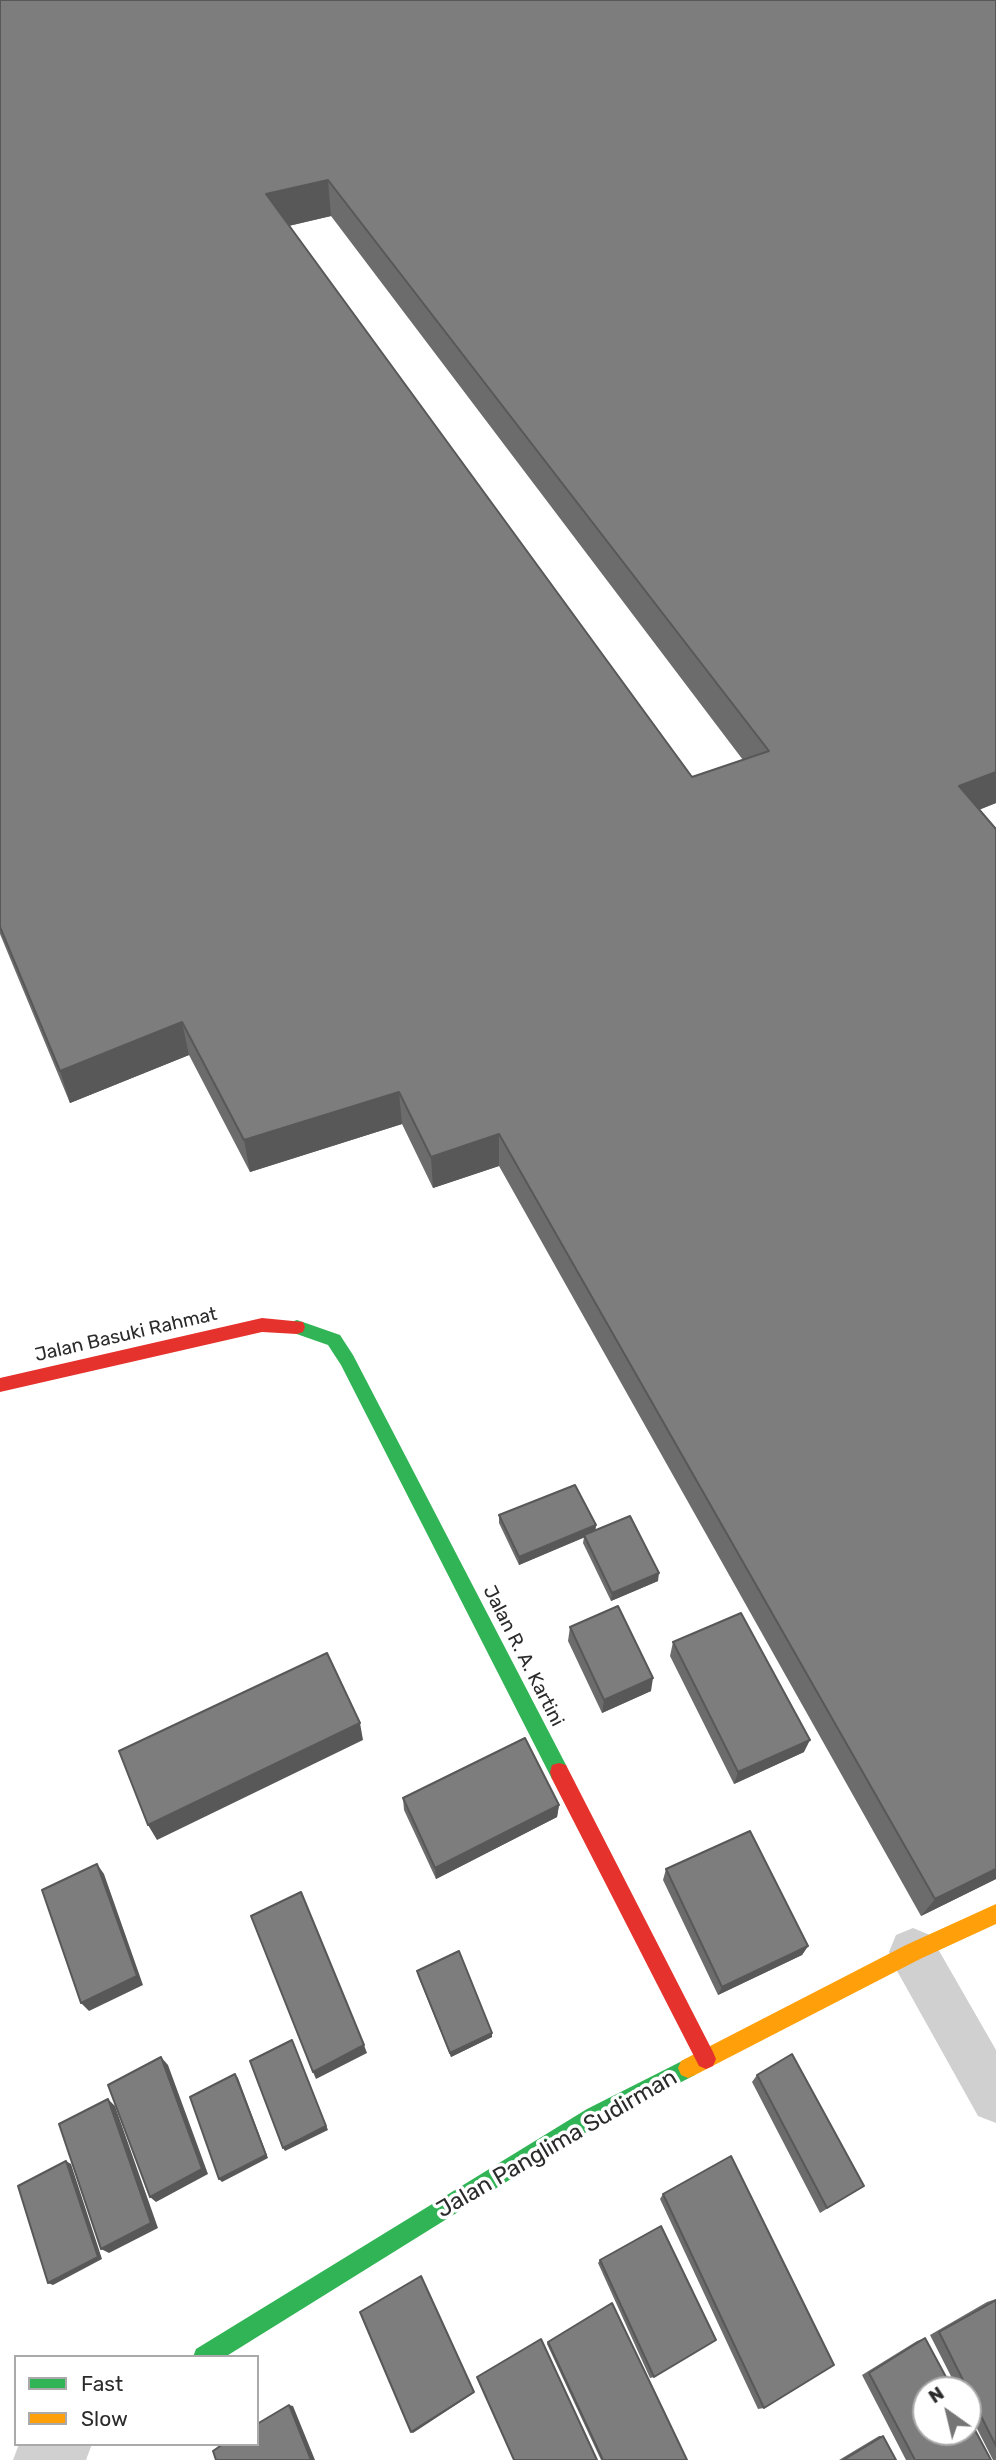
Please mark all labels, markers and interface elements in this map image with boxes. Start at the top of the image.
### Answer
street label: Jalan Basuki Rahmat [33,1303,219,1367]
street label: Jalan R. A. Kartini [478,1582,568,1730]
street label: Jalan Panglima Sudirman [432,2064,682,2224]
legend [14,2355,259,2446]
text: Fast [81,2371,123,2396]
north arrow [912,2376,982,2446]
text: N [924,2381,948,2408]
text: Slow [81,2406,128,2431]

